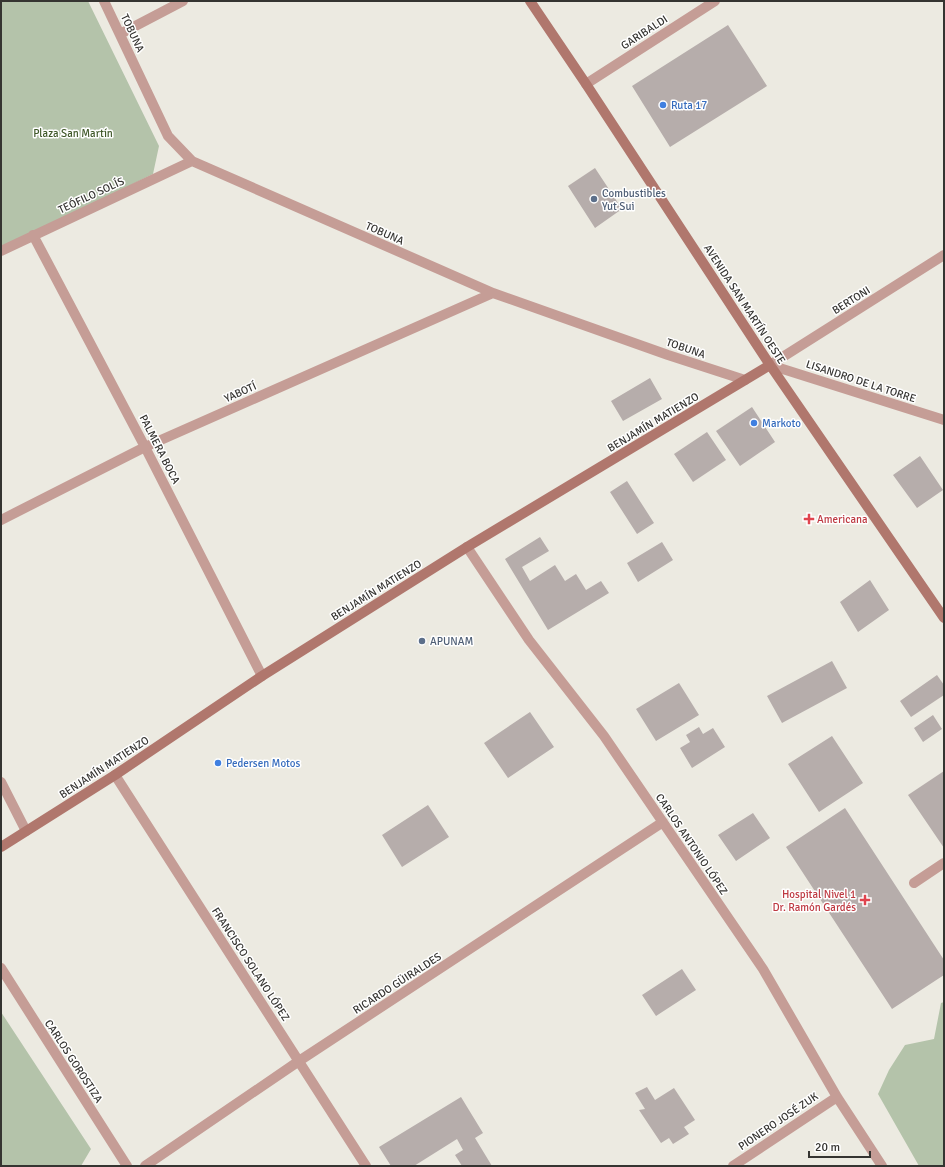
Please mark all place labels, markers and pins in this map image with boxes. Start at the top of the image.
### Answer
place label: Ruta 17 [671,99,707,112]
marker: Ruta 17 [658,100,668,110]
place label: Combustibles Yut Sui [602,187,666,213]
marker: Combustibles Yut Sui [589,194,599,204]
place label: Markoto [762,417,801,430]
marker: Markoto [749,418,759,428]
place label: Americana [817,513,868,526]
marker: Americana [804,514,814,524]
place label: APUNAM [430,635,474,648]
marker: APUNAM [417,636,427,646]
place label: Pedersen Motos [226,757,301,770]
marker: Pedersen Motos [213,758,223,768]
place label: Hospital Nivel 1 Dr. Ramón Gardés [772,888,856,914]
marker: Hospital Nivel 1 Dr. Ramón Gardés [859,894,871,906]

